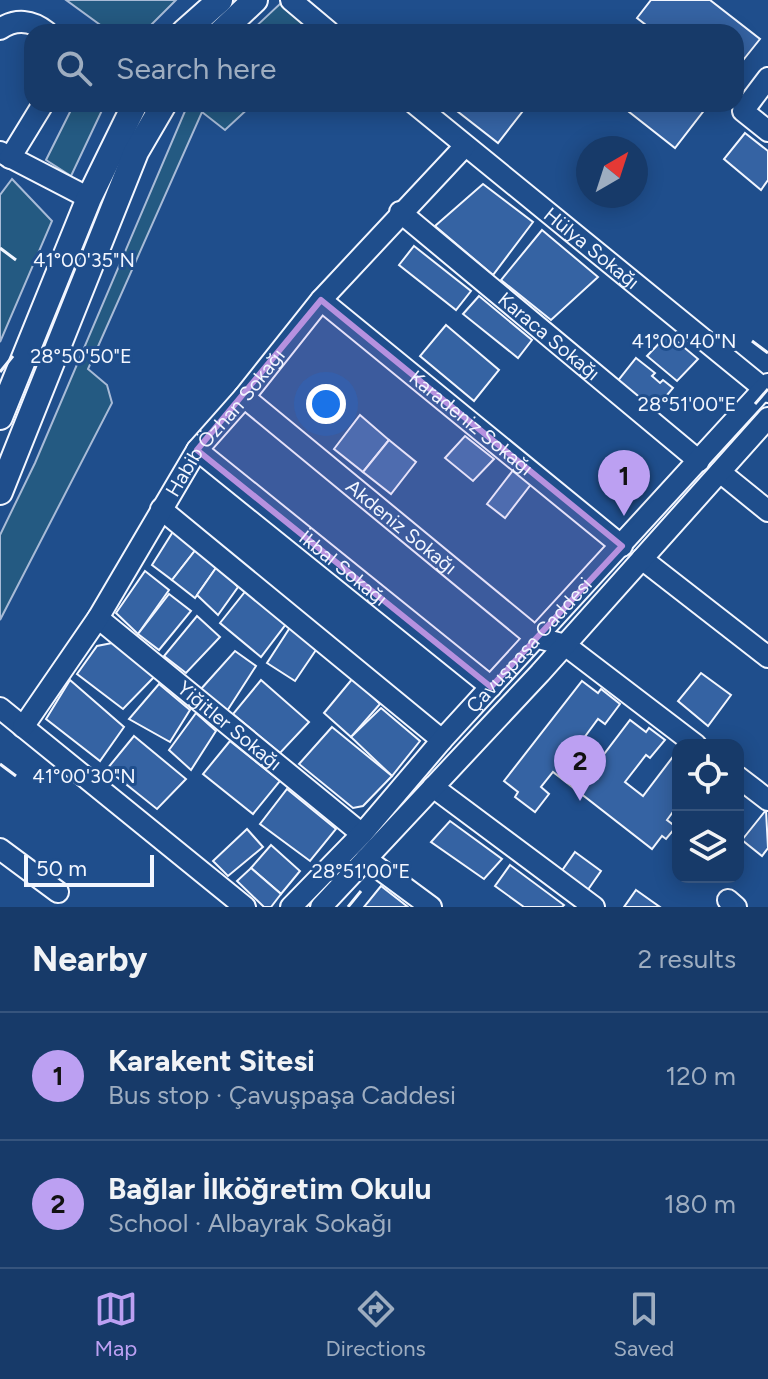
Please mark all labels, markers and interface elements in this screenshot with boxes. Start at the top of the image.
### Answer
search box [24,24,744,112]
icon: search [52,46,96,90]
text: Search here [116,50,276,87]
north arrow [576,136,648,208]
street label: Hülya Sokağı [539,202,644,294]
text: 41°00'35"N [33,248,135,272]
street label: Karaca Sokağı [493,287,605,385]
text: 41°00'40"N [632,329,736,353]
text: 28°50'50"E [30,344,132,368]
street label: Habib Özhan Sokağı [160,344,290,501]
street label: Karadeniz Sokağı [405,365,538,480]
your location [306,384,346,424]
text: 28°51'00"E [638,392,736,416]
pin: 1 [598,450,650,516]
street label: Akdeniz Sokağı [341,474,462,579]
street label: İkbal Sokağı [294,525,392,611]
street label: Çavuşpaşa Caddesi [461,572,597,718]
street label: Yiğitler Sokağı [173,676,287,775]
pin: 2 [554,735,606,801]
map controls [672,739,744,883]
button: locate [672,739,744,811]
text: 41°00'30"N [32,764,136,788]
button: layers [672,811,744,883]
scale bar [24,851,154,887]
text: 50 m [36,855,87,882]
text: 28°51'00"E [312,859,410,883]
text: Nearby [32,939,147,980]
text: 2 results [638,943,736,975]
text: Karakent Sitesi [108,1042,315,1079]
text: 1 [53,1060,63,1092]
text: 120 m [666,1060,736,1092]
text: Bus stop · Çavuşpaşa Caddesi [108,1079,456,1111]
text: Bağlar İlköğretim Okulu [108,1170,432,1207]
text: 2 [50,1188,66,1220]
text: 180 m [664,1188,736,1220]
text: School · Albayrak Sokağı [108,1207,392,1239]
tab: Map [94,1287,138,1362]
tab: Directions [326,1287,426,1362]
tab: Saved [613,1287,674,1362]

